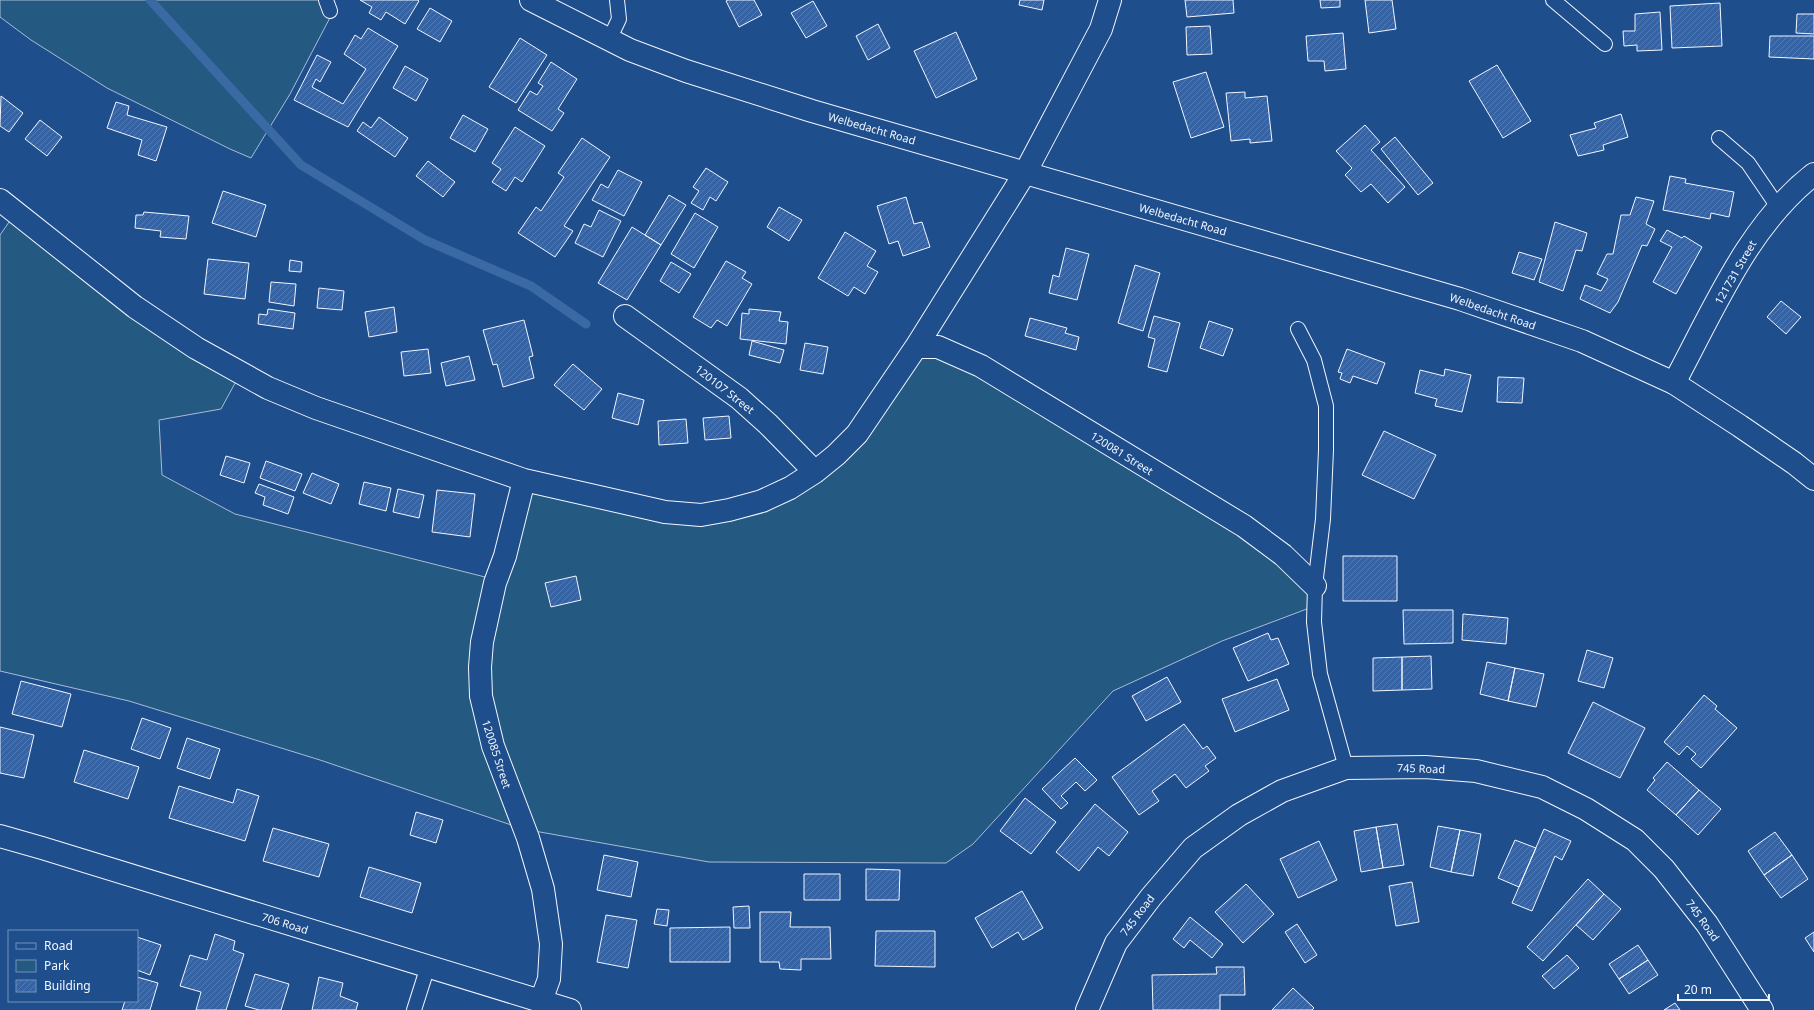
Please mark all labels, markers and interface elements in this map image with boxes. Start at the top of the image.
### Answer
street label: Welbedacht Road [827,108,917,148]
street label: Welbedacht Road [1138,199,1228,239]
street label: 121731 Street [1711,237,1759,307]
street label: Welbedacht Road [1448,289,1538,333]
street label: 120107 Street [692,361,758,417]
street label: 120081 Street [1088,428,1156,478]
street label: 120085 Street [479,718,515,790]
street label: 745 Road [1397,760,1445,776]
street label: 745 Road [1117,891,1157,939]
street label: 745 Road [1683,896,1723,944]
street label: 706 Road [260,909,310,937]
legend [8,930,138,1002]
text: Road [44,937,73,954]
text: Park [44,957,70,974]
scale bar [1678,976,1769,1002]
text: Building [44,977,91,994]
text: 20 m [1684,981,1712,998]

